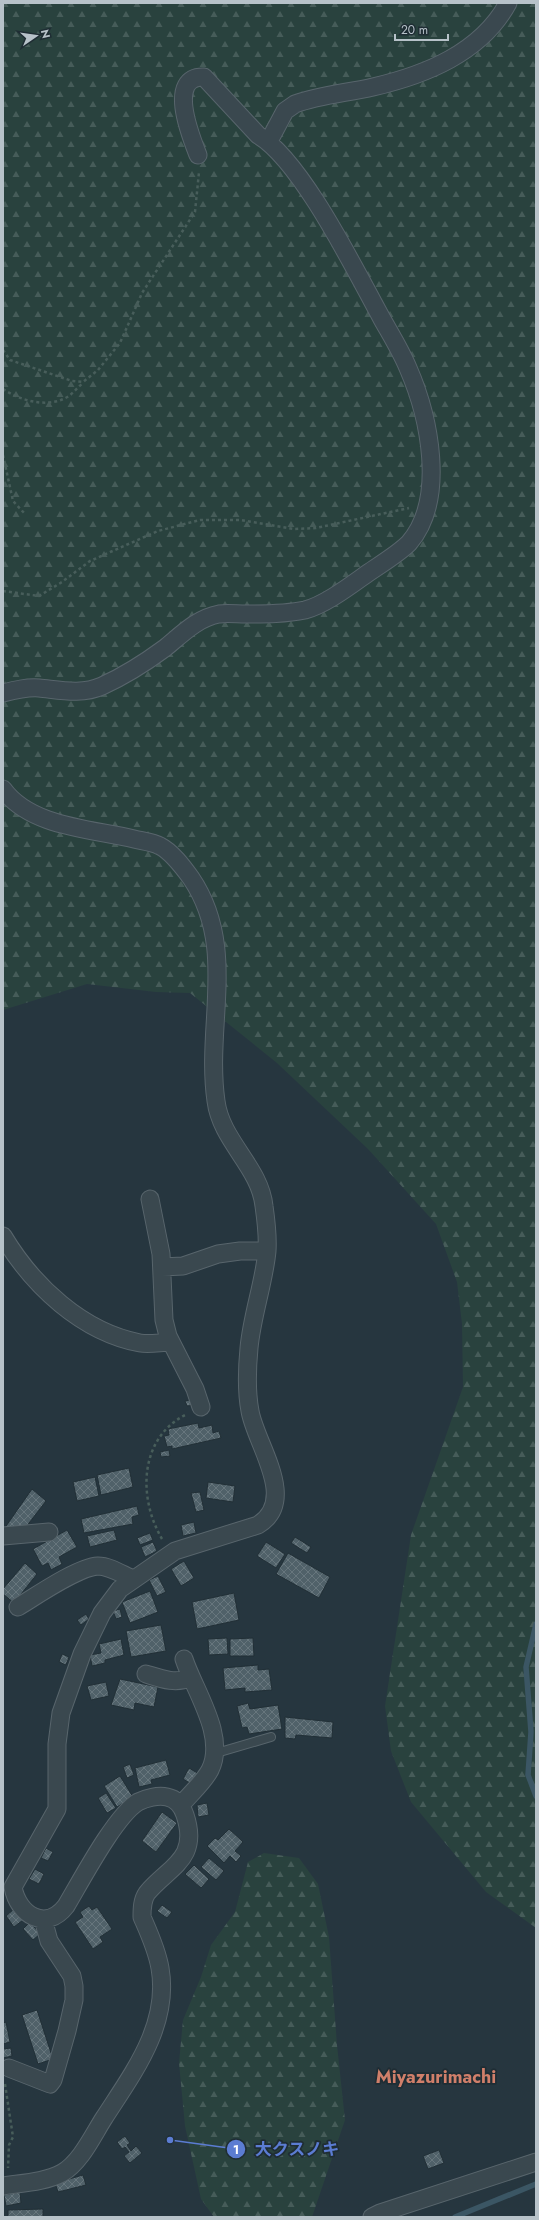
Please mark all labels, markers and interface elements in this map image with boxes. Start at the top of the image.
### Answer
north arrow [16,16,56,56]
scale bar [395,16,448,42]
text: 20 m [401,21,428,39]
text: N [37,28,55,40]
district label: Miyazurimachi [376,2064,496,2090]
callout: 大クスノキ [226,2135,347,2164]
text: 大クスノキ [255,2137,339,2161]
text: 1 [233,2141,239,2159]

